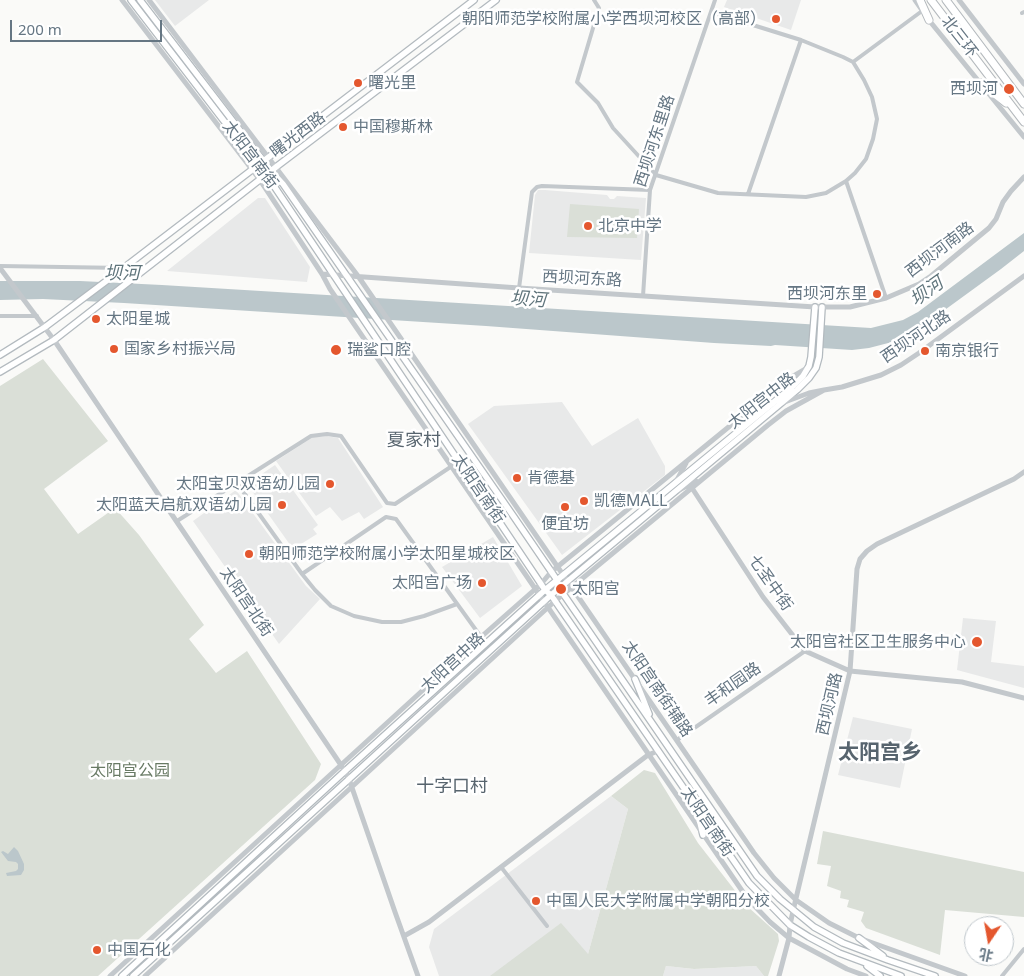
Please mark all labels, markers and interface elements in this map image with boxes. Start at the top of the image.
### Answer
place label: 朝阳师范学校附属小学西坝河校区（高部） [462,9,766,29]
scale bar [12,10,165,42]
street label: 北三环 [937,12,981,62]
marker: 朝阳师范学校附属小学西坝河校区（高部） [770,13,782,25]
text: 200 m [18,19,62,39]
place label: 曙光里 [368,73,416,93]
marker: 曙光里 [352,77,364,89]
place label: 西坝河 [950,79,998,99]
marker: 西坝河 [1002,82,1016,96]
street label: 西坝河东里路 [631,92,679,190]
street label: 曙光西路 [267,108,329,162]
street label: 太阳宫南街 [218,117,282,193]
place label: 中国穆斯林 [353,117,433,137]
marker: 中国穆斯林 [337,121,349,133]
place label: 北京中学 [598,216,662,236]
street label: 西坝河南路 [902,218,978,282]
marker: 北京中学 [582,220,594,232]
water label: 坝河 [104,263,140,285]
street label: 西坝河东路 [542,267,622,291]
water label: 坝河 [906,273,948,311]
place label: 西坝河东里 [787,284,867,304]
water label: 坝河 [509,288,547,312]
marker: 西坝河东里 [871,288,883,300]
street label: 西坝河北路 [877,307,955,367]
place label: 太阳星城 [106,309,170,329]
marker: 太阳星城 [90,313,102,325]
place label: 国家乡村振兴局 [124,339,236,359]
place label: 瑞鲨口腔 [347,340,411,360]
place label: 南京银行 [935,341,999,361]
marker: 国家乡村振兴局 [108,343,120,355]
marker: 瑞鲨口腔 [329,343,343,357]
marker: 南京银行 [919,345,931,357]
street label: 太阳宫中路 [725,369,799,433]
district label: 夏家村 [387,430,441,452]
street label: 太阳宫南街 [448,450,508,528]
place label: 肯德基 [527,468,575,488]
marker: 肯德基 [511,472,523,484]
place label: 太阳宝贝双语幼儿园 [176,474,320,494]
marker: 太阳宝贝双语幼儿园 [324,478,336,490]
place label: 凯德MALL [594,491,668,511]
place label: 太阳蓝天启航双语幼儿园 [96,495,272,515]
marker: 凯德MALL [578,495,590,507]
marker: 太阳蓝天启航双语幼儿园 [276,499,288,511]
marker: 便宜坊 [559,501,571,513]
place label: 便宜坊 [541,514,589,534]
place label: 朝阳师范学校附属小学太阳星城校区 [259,544,515,564]
marker: 朝阳师范学校附属小学太阳星城校区 [243,548,255,560]
street label: 七圣中街 [744,551,796,615]
street label: 太阳宫北街 [216,563,276,641]
place label: 太阳宫广场 [392,573,472,593]
marker: 太阳宫广场 [476,577,488,589]
place label: 太阳宫 [572,579,620,599]
marker: 太阳宫 [554,582,568,596]
street label: 太阳宫中路 [417,629,489,697]
place label: 太阳宫社区卫生服务中心 [790,632,966,652]
marker: 太阳宫社区卫生服务中心 [970,635,984,649]
street label: 太阳宫南街辅路 [618,637,696,741]
street label: 丰和园路 [701,659,765,711]
street label: 西坝河路 [813,671,847,737]
district label: 太阳宫乡 [838,740,922,766]
park label: 太阳宫公园 [90,761,170,781]
district label: 十字口村 [416,776,488,798]
street label: 太阳宫南街 [677,783,737,861]
place label: 中国人民大学附属中学朝阳分校 [546,891,770,911]
marker: 中国人民大学附属中学朝阳分校 [530,895,542,907]
north arrow [964,916,1014,966]
place label: 中国石化 [107,940,171,960]
marker: 中国石化 [91,944,103,956]
text: 北 [977,944,995,966]

